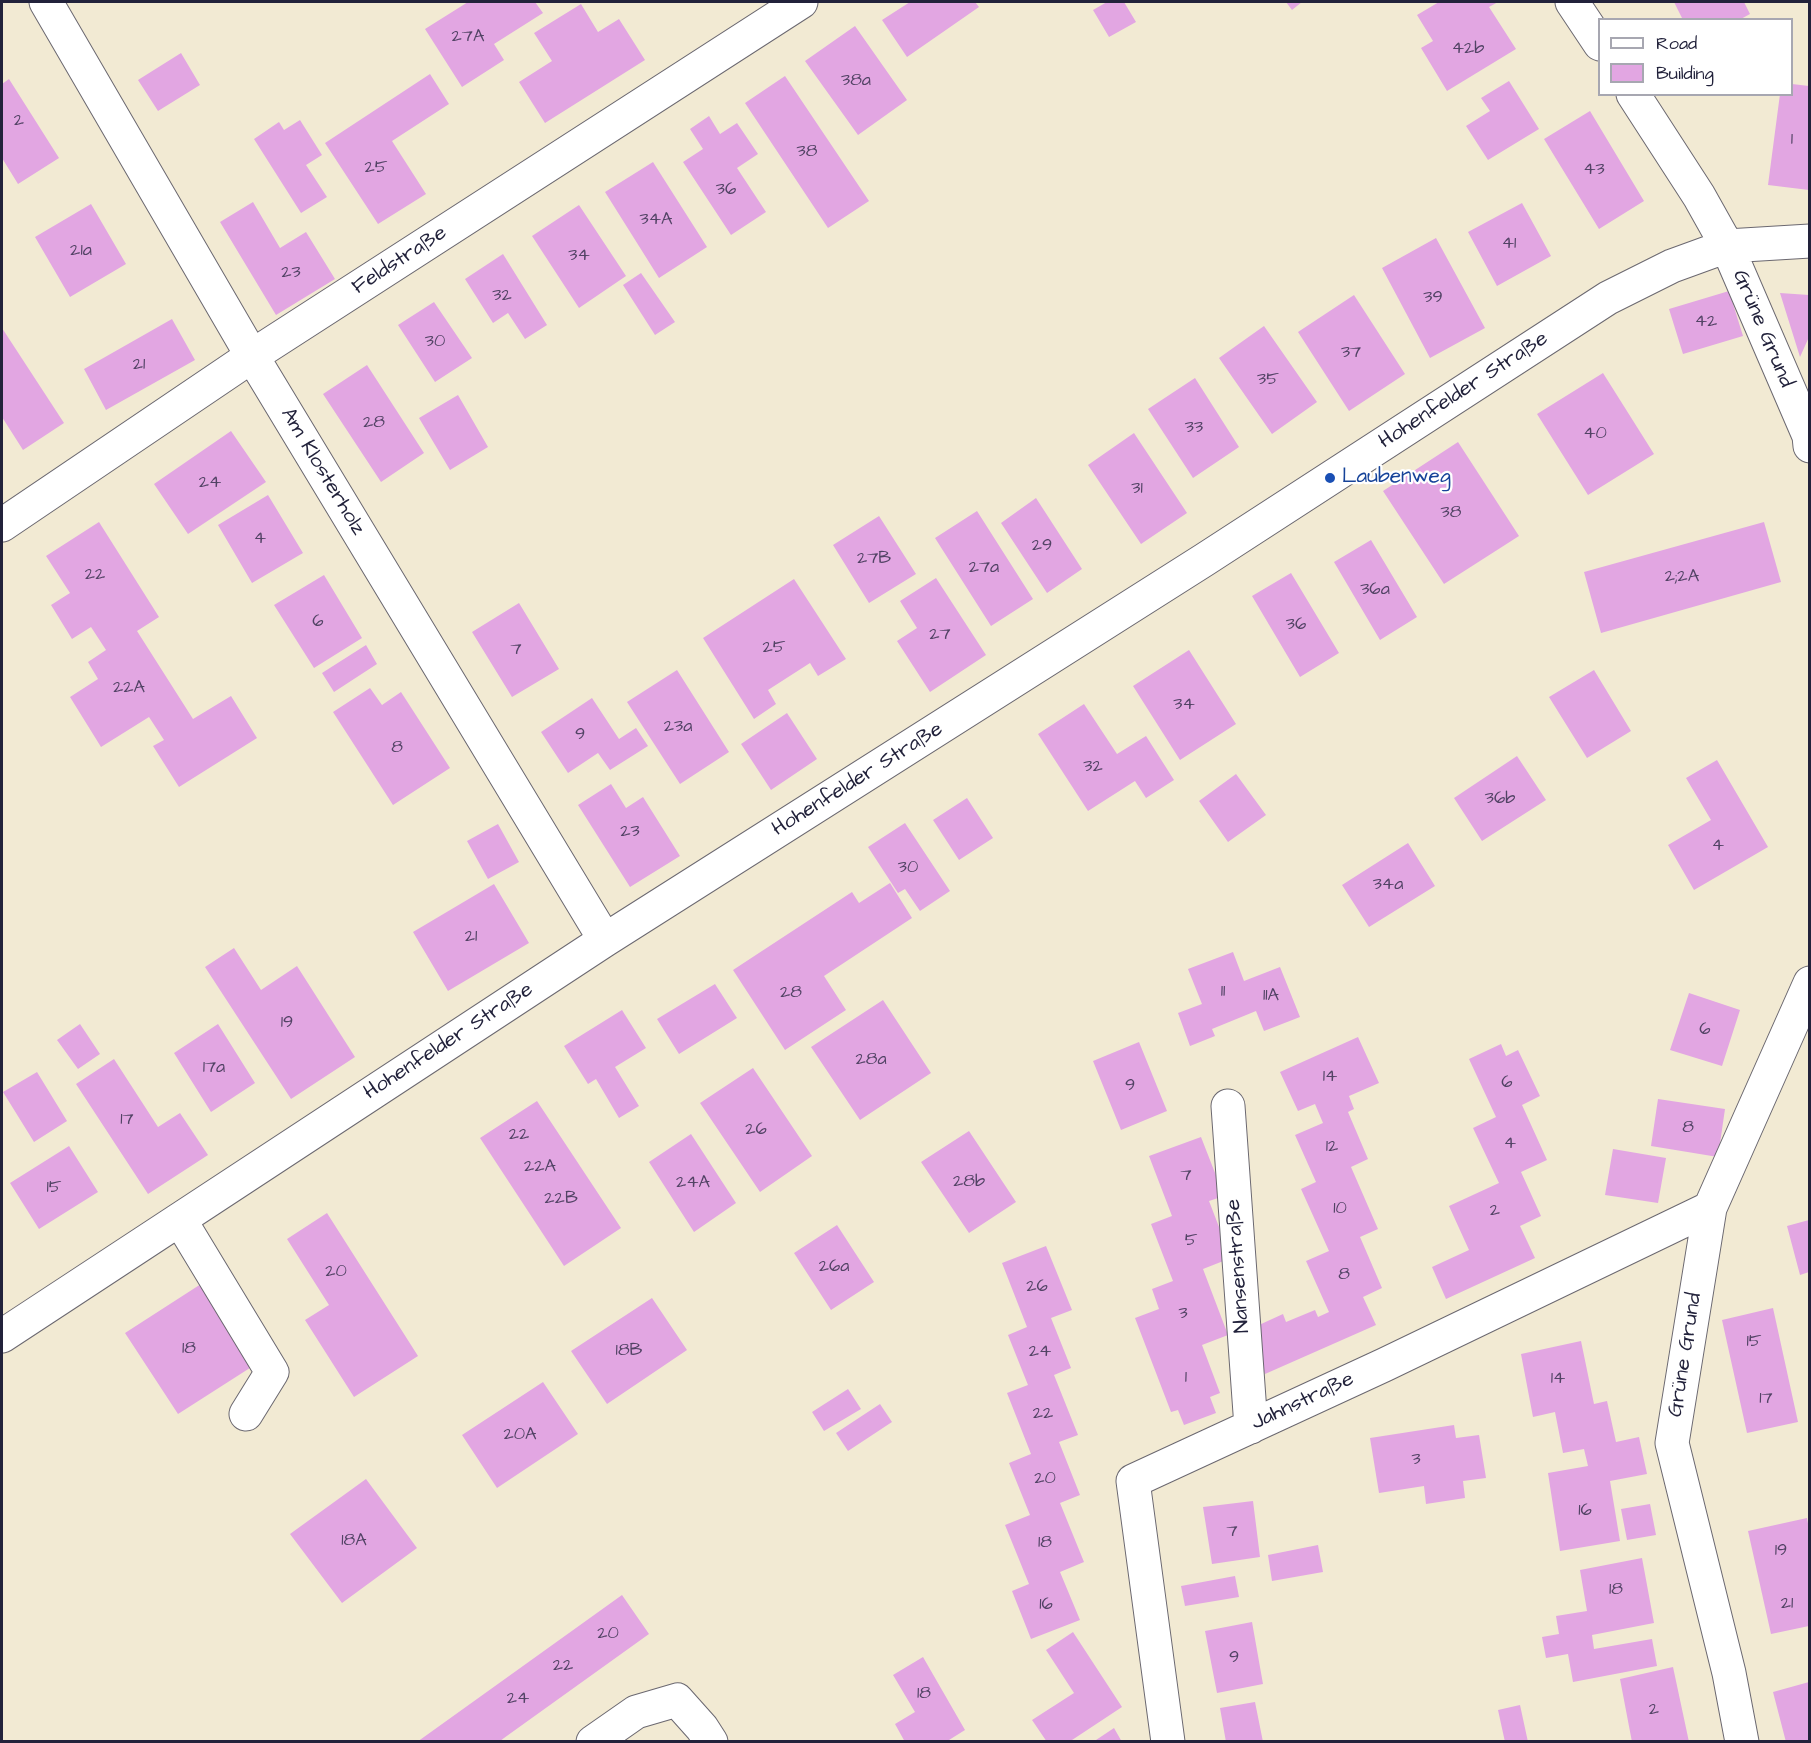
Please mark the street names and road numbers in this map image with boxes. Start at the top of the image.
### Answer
street label: Feldstraße [348,221,452,301]
street label: Grüne Grund [1726,266,1798,392]
street label: Hohenfelder Straße [1375,327,1553,455]
street label: Am Klosterholz [274,404,370,540]
street label: Hohenfelder Straße [768,717,948,843]
street label: Hohenfelder Straße [360,978,538,1106]
street label: Nansenstraße [1222,1198,1256,1334]
street label: Grüne Grund [1664,1291,1708,1419]
street label: Jahnstraße [1248,1367,1358,1437]

